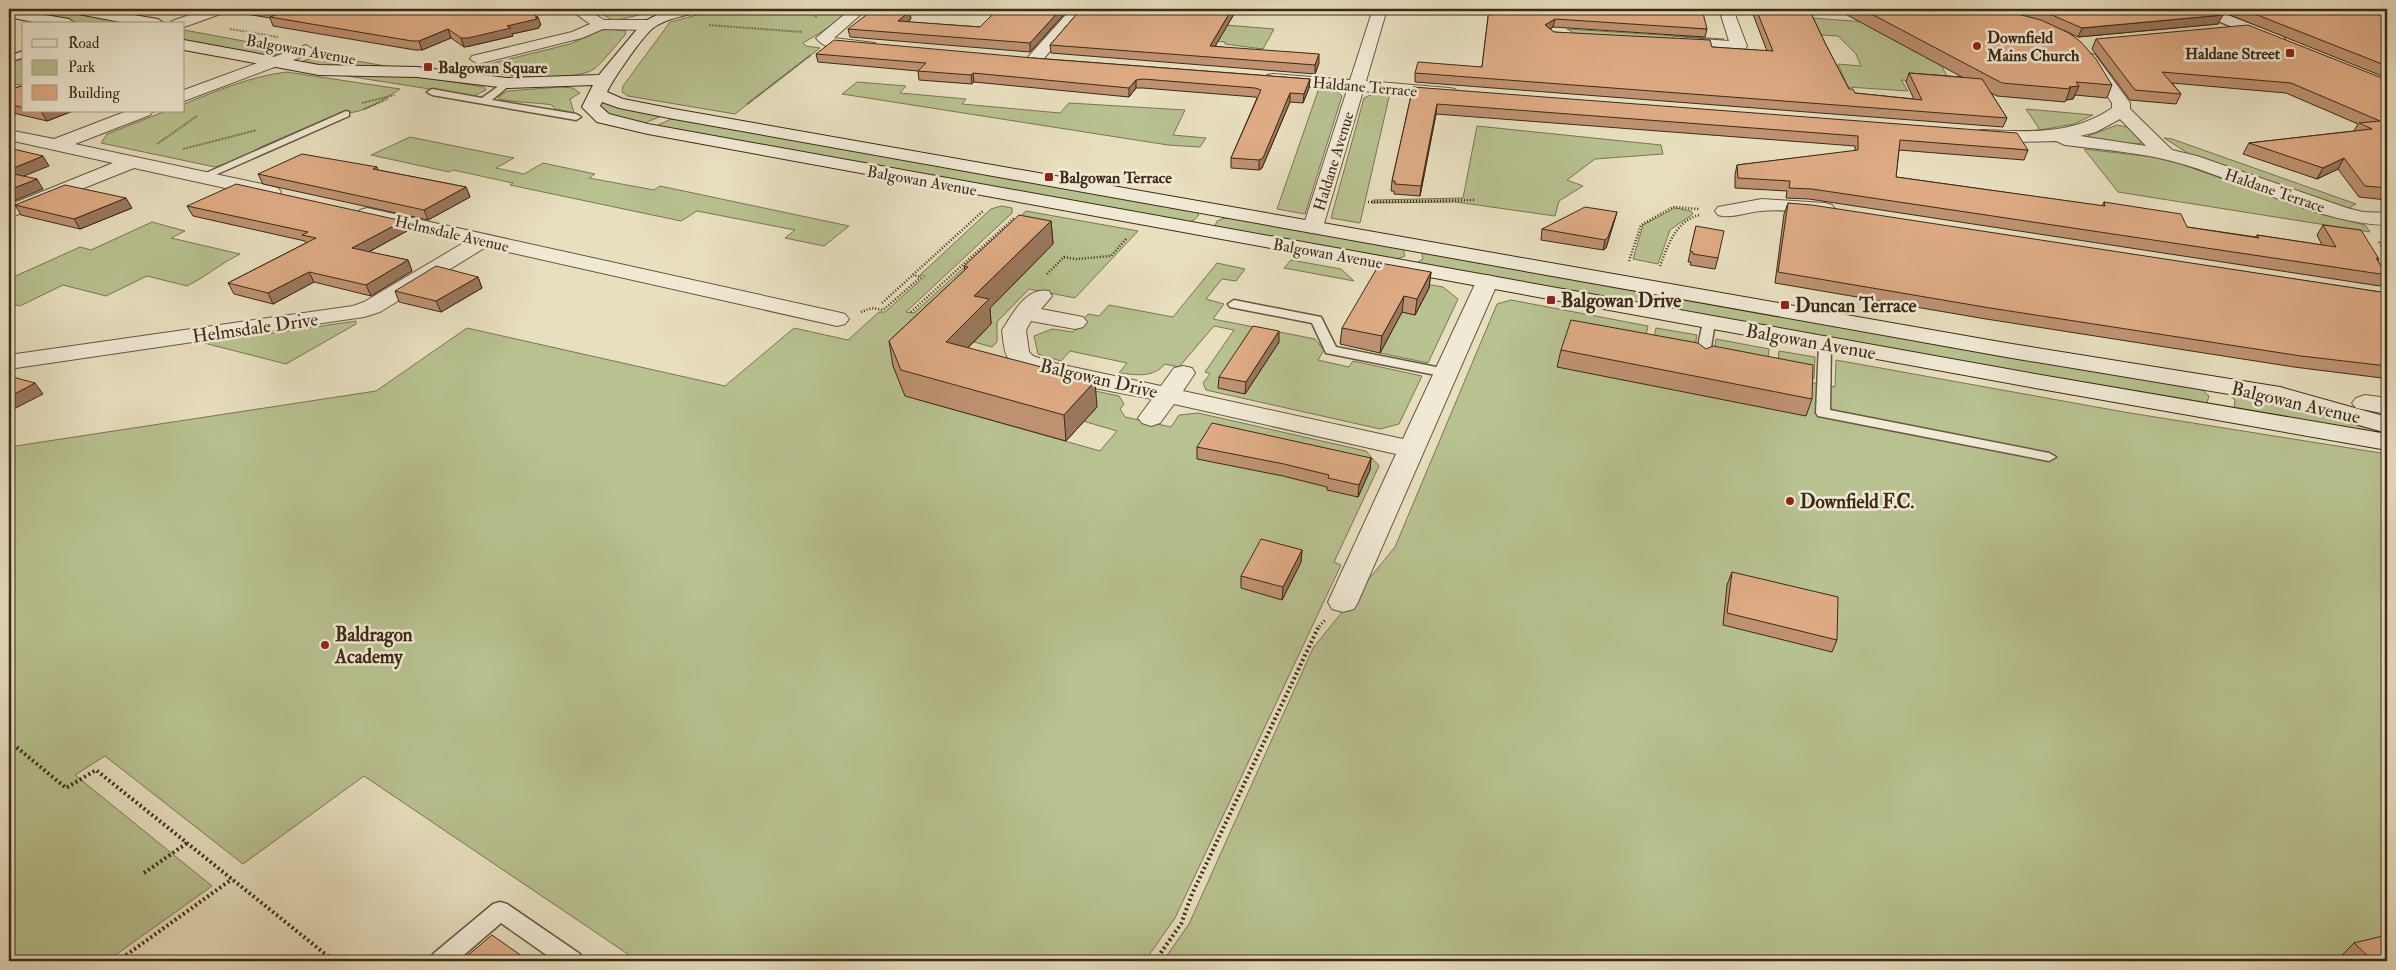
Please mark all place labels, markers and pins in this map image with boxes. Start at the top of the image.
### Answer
place label: Downfield Mains Church [1986,28,2080,66]
marker: Downfield Mains Church [1971,40,1983,52]
place label: Haldane Street [2185,44,2281,64]
marker: Haldane Street [2284,47,2296,59]
place label: Balgowan Square [438,58,548,79]
marker: Balgowan Square [422,61,434,73]
place label: Balgowan Terrace [1059,168,1172,189]
marker: Balgowan Terrace [1043,171,1055,183]
place label: Balgowan Drive [1561,289,1681,314]
marker: Balgowan Drive [1545,294,1557,306]
place label: Duncan Terrace [1795,294,1917,318]
marker: Duncan Terrace [1779,299,1791,311]
place label: Downfield F.C. [1800,490,1914,514]
marker: Downfield F.C. [1784,495,1796,507]
place label: Baldragon Academy [334,623,413,670]
marker: Baldragon Academy [319,639,331,651]

